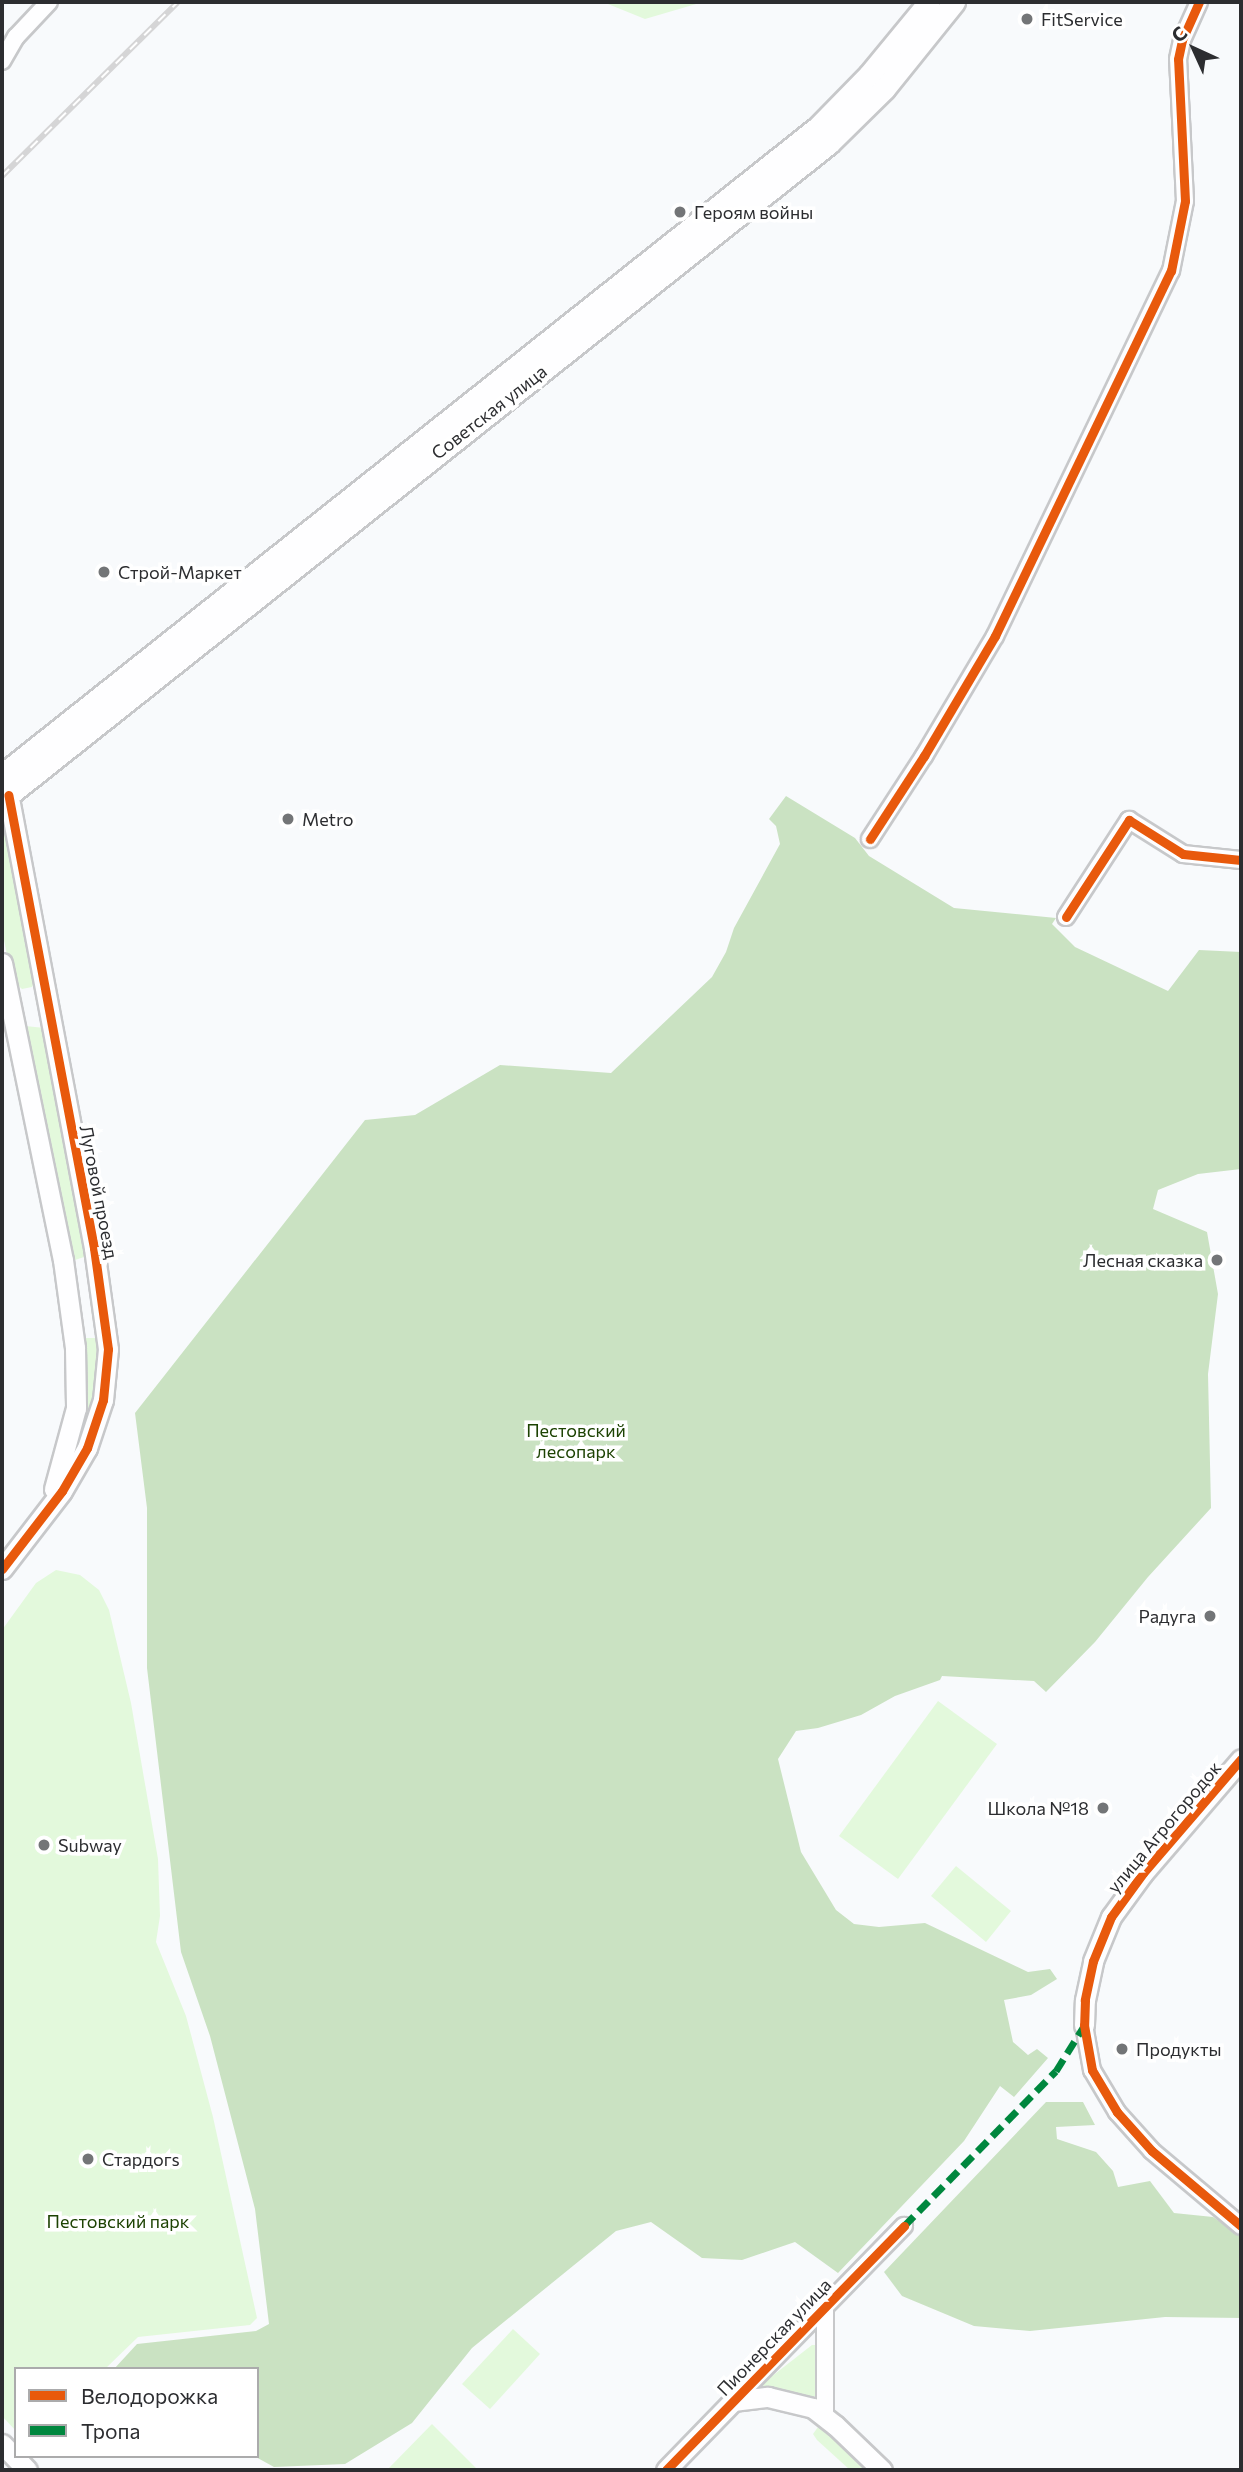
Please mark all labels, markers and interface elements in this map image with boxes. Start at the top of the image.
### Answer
place label: FitService [1041,8,1123,30]
marker: FitService [1019,11,1035,27]
north arrow [1159,14,1229,84]
text: С [1166,21,1192,47]
place label: Героям войны [694,201,813,223]
marker: Героям войны [672,204,688,220]
street label: Советская улица [427,360,551,464]
place label: Строй-Маркет [118,561,242,583]
marker: Строй-Маркет [96,564,112,580]
place label: Metro [302,808,354,830]
marker: Metro [280,811,296,827]
street label: Луговой проезд [75,1123,123,1261]
place label: Лесная сказка [1083,1249,1203,1271]
marker: Лесная сказка [1209,1252,1225,1268]
park label: Пестовский лесопарк [526,1420,626,1462]
place label: Радуга [1138,1605,1196,1627]
marker: Радуга [1202,1608,1218,1624]
street label: улица Агрогородок [1103,1757,1225,1897]
place label: Школа №18 [987,1797,1089,1819]
marker: Школа №18 [1095,1800,1111,1816]
place label: Subway [58,1834,122,1856]
marker: Subway [36,1837,52,1853]
place label: Продукты [1136,2038,1221,2060]
marker: Продукты [1114,2041,1130,2057]
place label: Стардогs [102,2148,180,2170]
marker: Стардогs [80,2151,96,2167]
park label: Пестовский парк [47,2210,189,2232]
street label: Пионерская улица [712,2274,836,2400]
legend [14,2367,259,2458]
text: Велодорожка [81,2383,218,2408]
text: Тропа [81,2418,140,2443]

